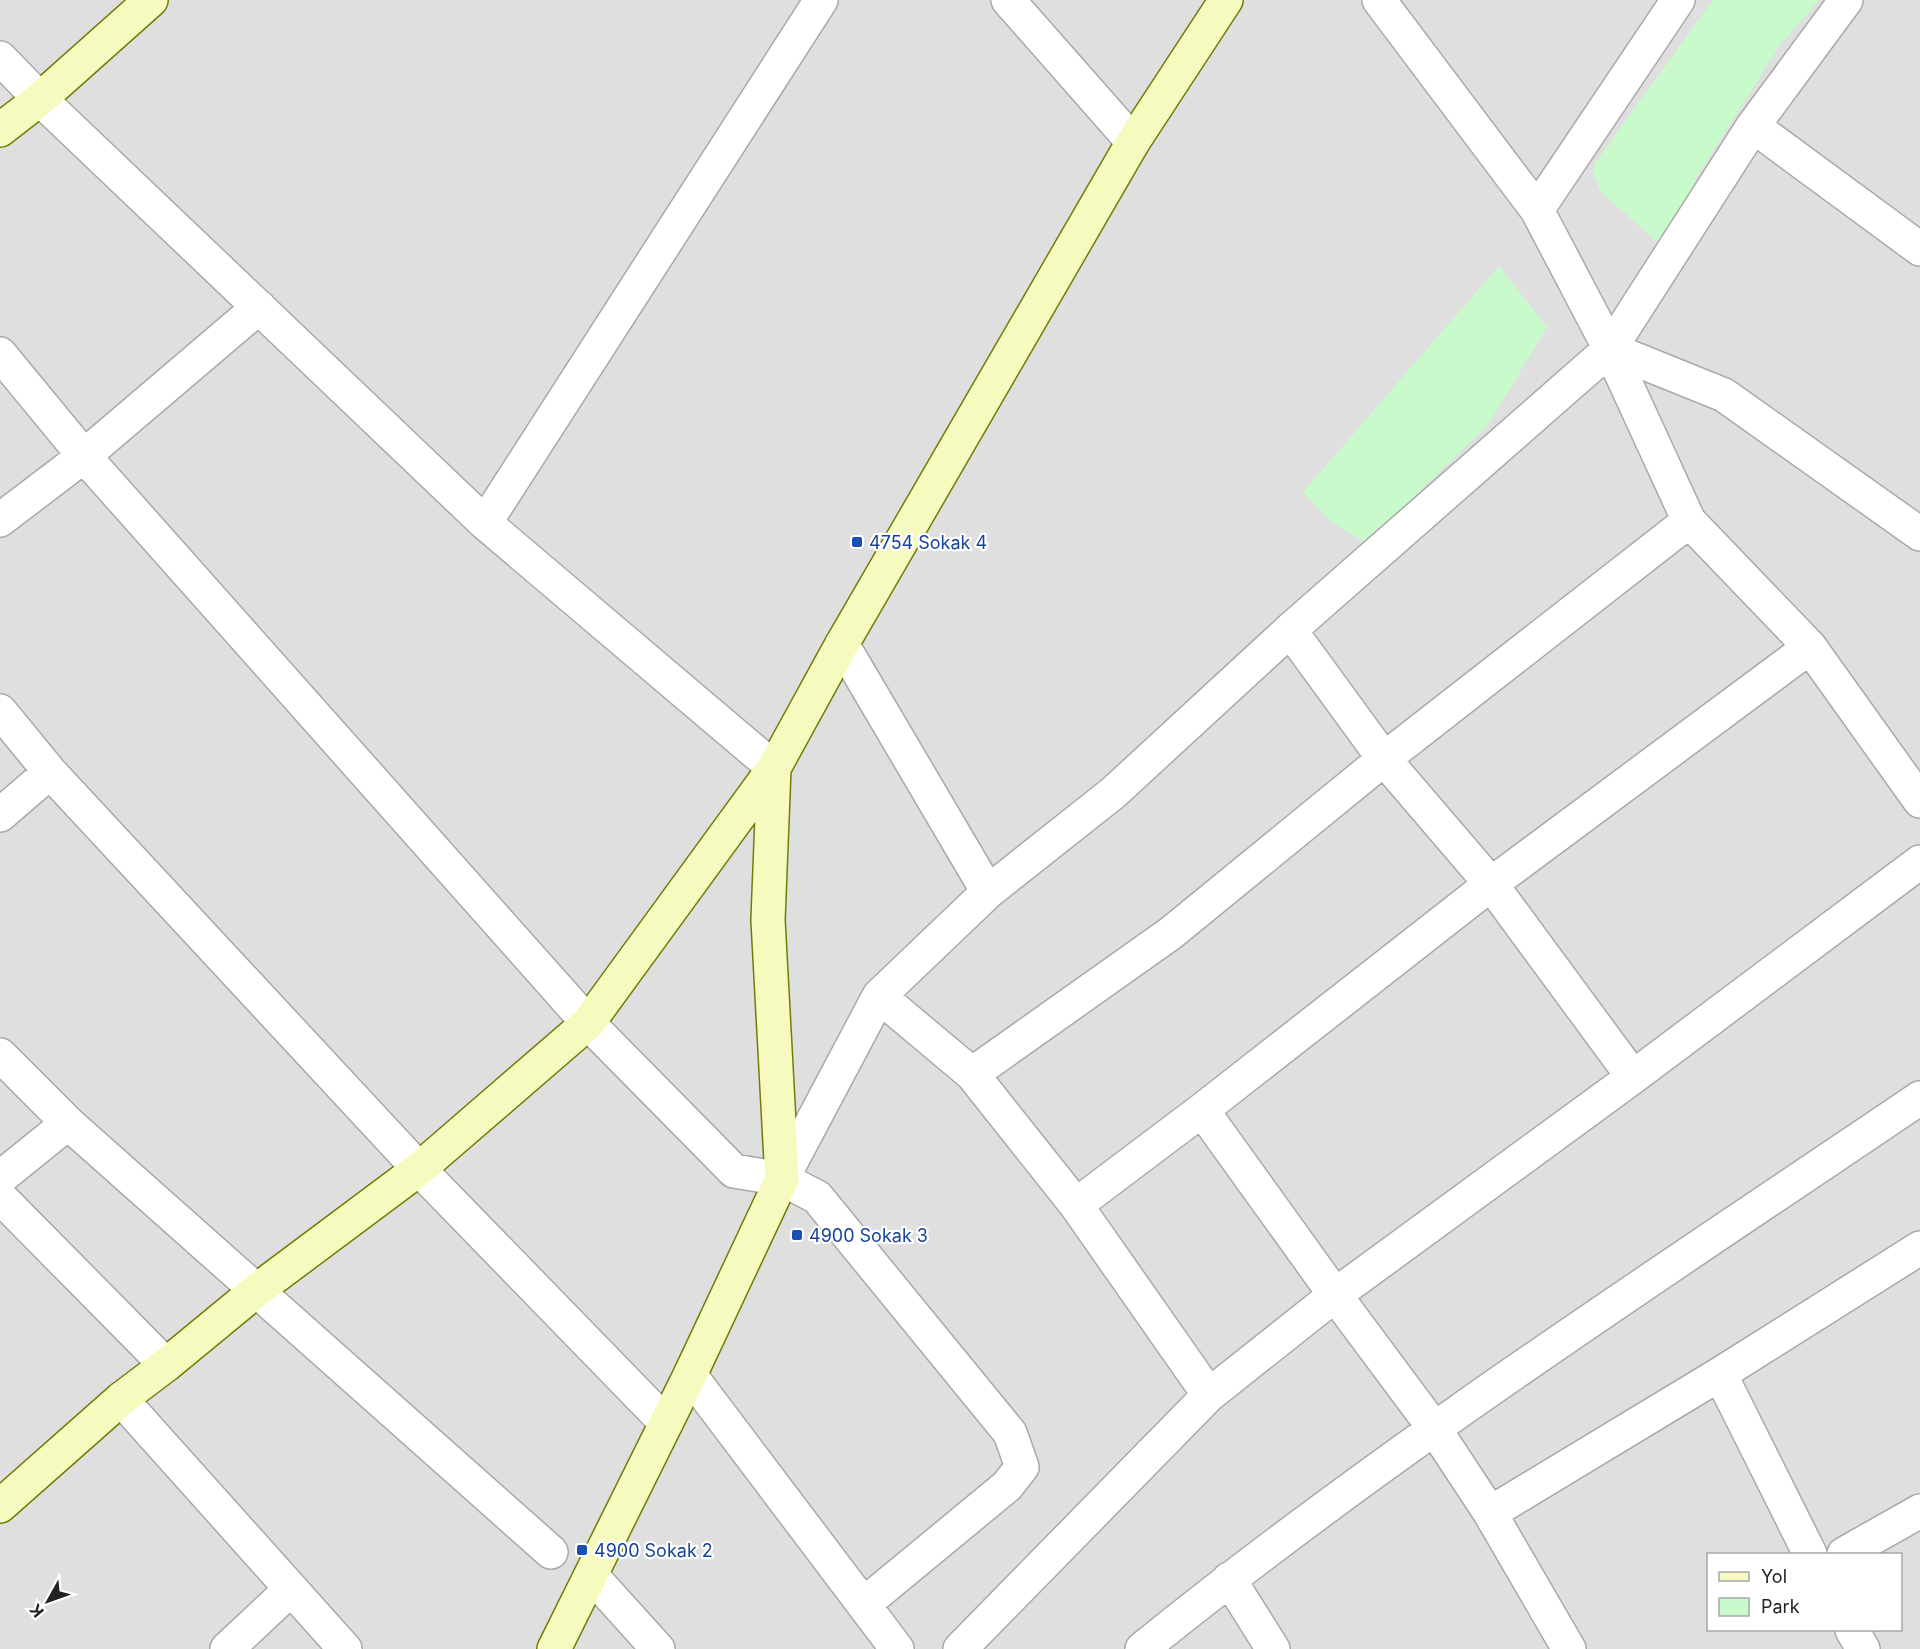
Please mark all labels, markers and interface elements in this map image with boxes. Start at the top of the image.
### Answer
place label: 4754 Sokak 4 [869,532,987,553]
marker: 4754 Sokak 4 [850,535,864,549]
place label: 4900 Sokak 3 [809,1225,928,1246]
marker: 4900 Sokak 3 [790,1228,804,1242]
place label: 4900 Sokak 2 [594,1540,713,1561]
marker: 4900 Sokak 2 [575,1543,589,1557]
legend [1707,1553,1902,1631]
text: Yol [1761,1566,1787,1587]
north arrow [18,1571,78,1631]
text: Park [1761,1596,1800,1617]
text: K [25,1599,48,1621]

